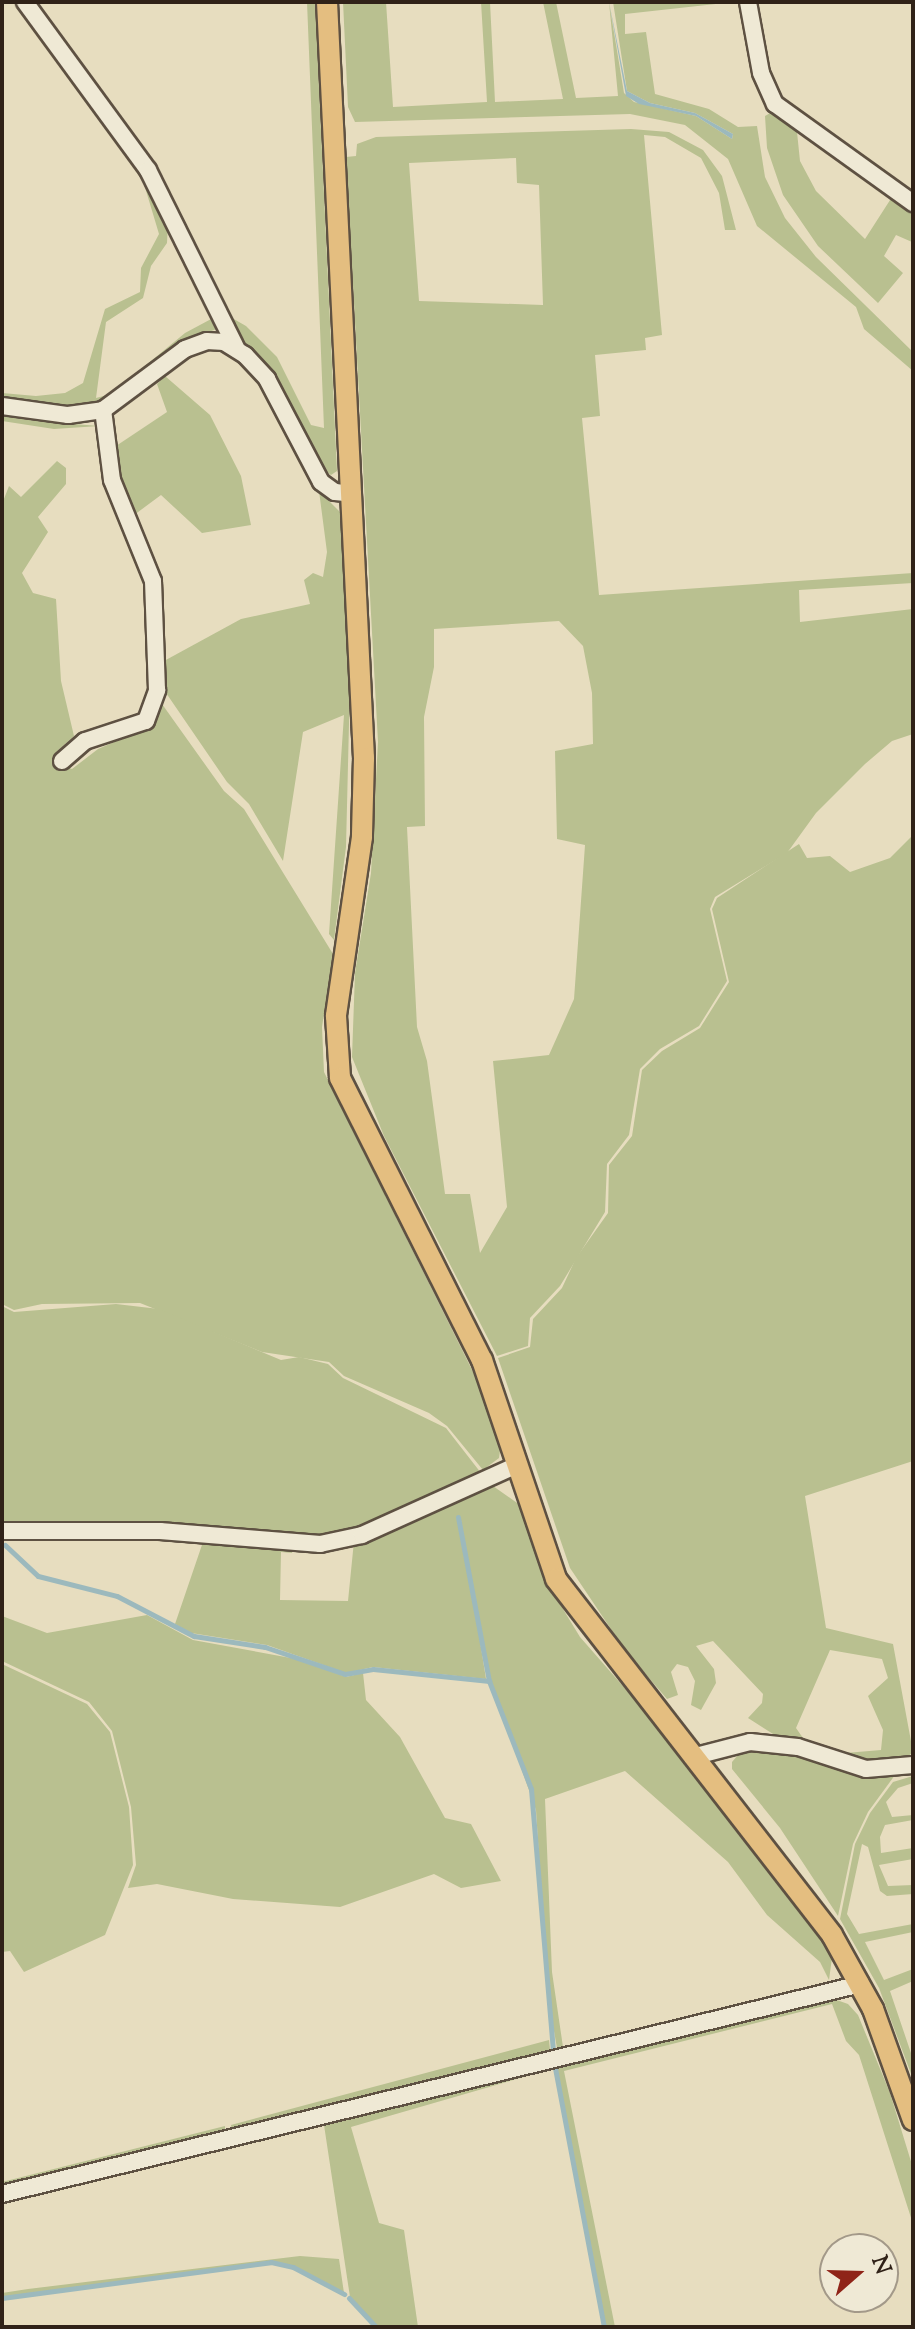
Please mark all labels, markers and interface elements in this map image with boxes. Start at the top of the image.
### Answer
north arrow [819,2233,899,2313]
text: N [862,2252,898,2279]

